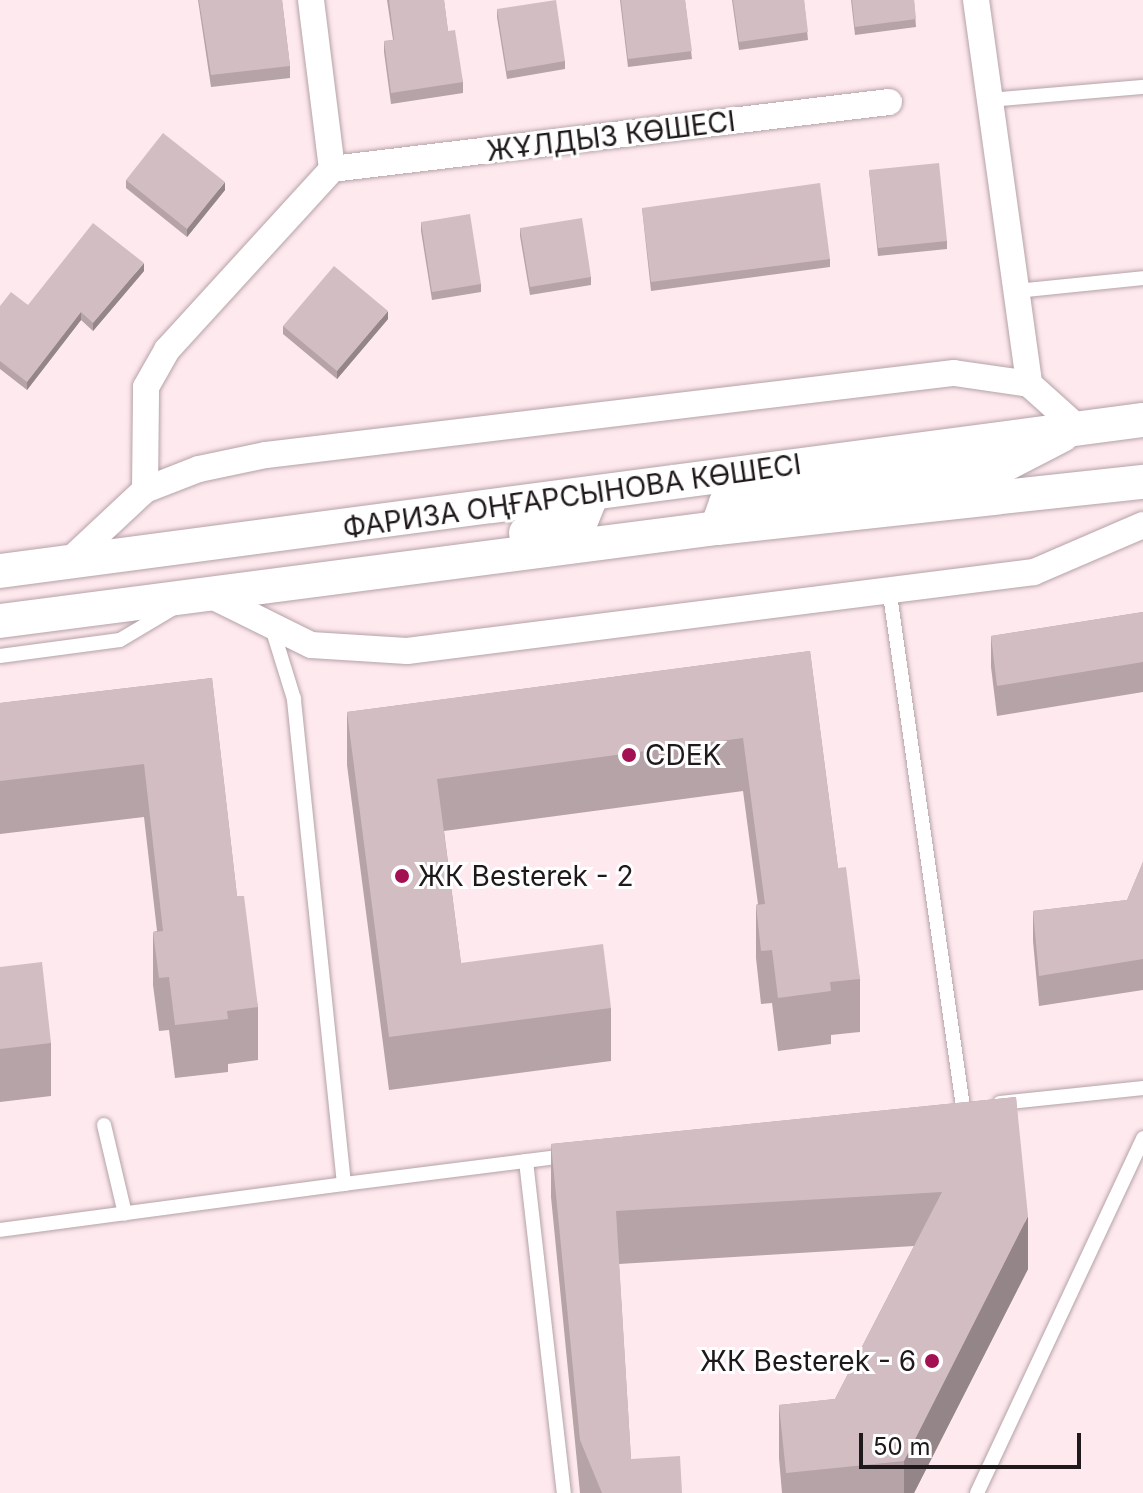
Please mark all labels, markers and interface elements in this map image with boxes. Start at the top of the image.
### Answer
street label: ЖҰЛДЫЗ КӨШЕСІ [485,104,737,168]
street label: ФАРИЗА ОҢҒАРСЫНОВА КӨШЕСІ [341,447,803,545]
place label: CDEK [645,738,721,772]
marker: CDEK [620,746,638,764]
place label: ЖК Besterek - 2 [418,859,634,893]
marker: ЖК Besterek - 2 [393,867,411,885]
place label: ЖК Besterek - 6 [700,1344,916,1378]
marker: ЖК Besterek - 6 [923,1352,941,1370]
scale bar [863,1417,1085,1467]
text: 50 m [873,1432,931,1461]

